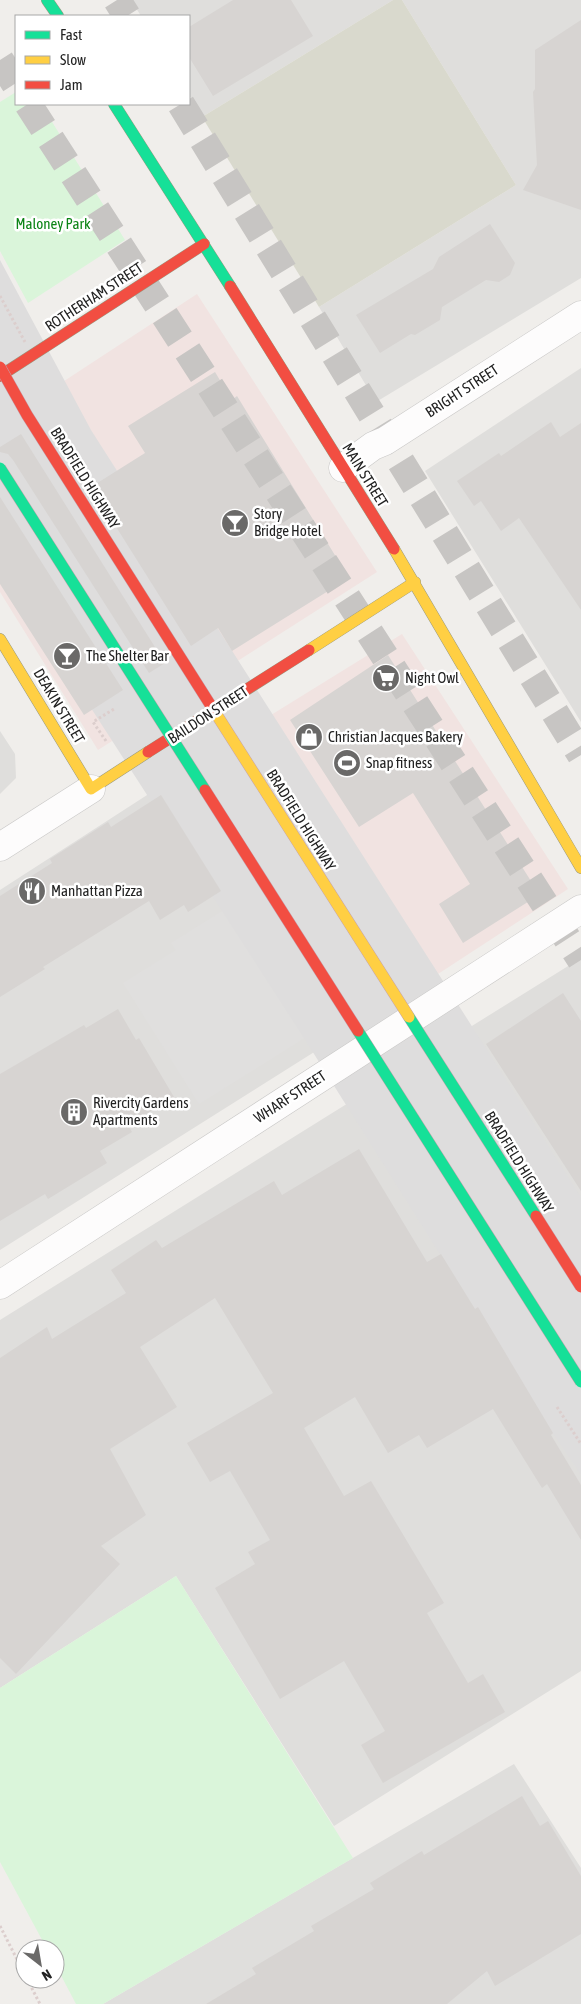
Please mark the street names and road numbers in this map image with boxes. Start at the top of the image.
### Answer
street label: ROTHERHAM STREET [42,258,146,334]
street label: BRIGHT STREET [422,360,502,420]
street label: BRADFIELD HIGHWAY [47,424,124,532]
street label: MAIN STREET [339,440,392,510]
street label: DEAKIN STREET [31,665,89,746]
street label: BAILDON STREET [165,682,251,747]
street label: BRADFIELD HIGHWAY [263,766,340,874]
street label: WHARF STREET [251,1067,329,1126]
street label: BRADFIELD HIGHWAY [481,1108,558,1216]

